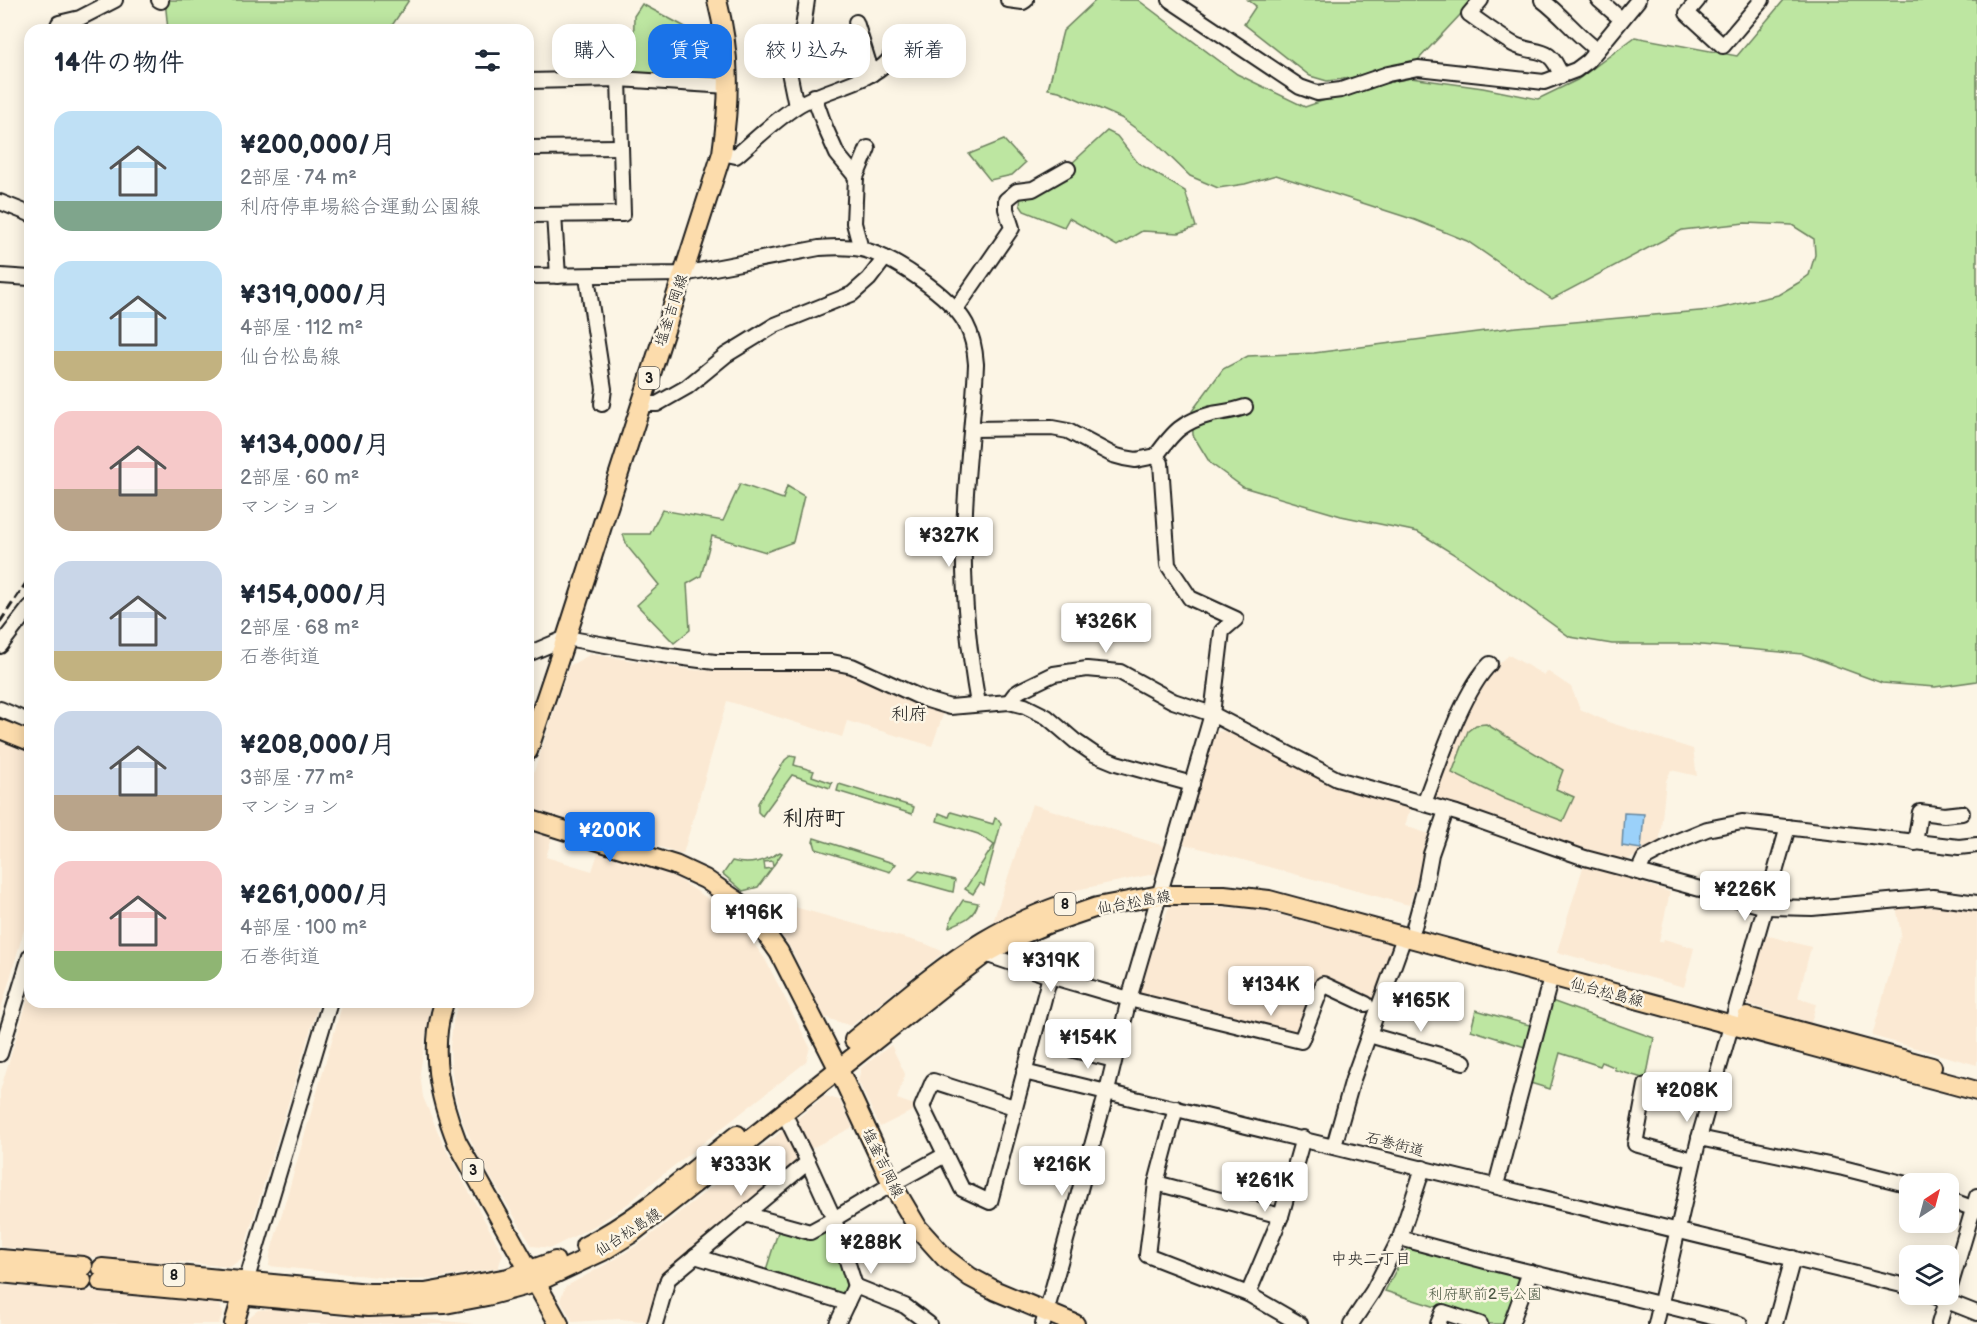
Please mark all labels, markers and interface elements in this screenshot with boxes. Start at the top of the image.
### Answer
chip: 購入 [552,24,636,78]
chip: 賃貸 [648,24,732,78]
chip: 絞り込み [744,24,870,78]
chip: 新着 [882,24,966,78]
icon: filters [471,44,504,77]
text: 14件の物件 [54,48,184,79]
text: ¥200,000/月 [240,130,396,161]
icon: home [102,135,174,207]
text: 2部屋 · 74 m² [240,166,357,190]
text: 利府停車場総合運動公園線 [240,195,480,219]
street label: 塩釜吉岡線 [651,272,692,349]
text: ¥319,000/月 [240,280,390,311]
icon: home [102,285,174,357]
text: 4部屋 · 112 m² [240,316,363,340]
text: 仙台松島線 [240,345,340,369]
road number: 3 [638,367,660,389]
text: ¥134,000/月 [240,430,390,461]
icon: home [102,435,174,507]
text: 2部屋 · 60 m² [240,466,359,490]
text: マンション [240,495,339,519]
pin: ¥327K [907,517,991,568]
text: ¥327K [919,524,979,548]
text: ¥154,000/月 [240,580,390,611]
icon: home [102,585,174,657]
pin: ¥326K [1064,603,1148,654]
text: ¥326K [1075,610,1137,634]
text: 2部屋 · 68 m² [240,616,359,640]
text: 石巻街道 [240,645,320,669]
district label: 利府 [891,704,927,725]
text: ¥208,000/月 [240,730,396,761]
icon: home [102,735,174,807]
text: 3部屋 · 77 m² [240,766,354,790]
text: マンション [240,795,339,819]
district label: 利府町 [783,806,846,831]
pin: ¥200K [568,812,652,863]
text: ¥200K [579,819,641,843]
pin: ¥226K [1703,871,1787,922]
text: ¥226K [1714,878,1776,902]
text: ¥261,000/月 [240,880,391,911]
icon: home [102,885,174,957]
street label: 仙台松島線 [1095,887,1173,918]
road number: 8 [1054,893,1076,915]
pin: ¥196K [712,894,796,945]
text: ¥196K [725,901,783,925]
text: 4部屋 · 100 m² [240,916,367,940]
pin: ¥319K [1009,942,1093,993]
text: 石巻街道 [240,945,320,969]
text: ¥319K [1022,949,1080,973]
pin: ¥134K [1229,966,1313,1017]
text: ¥134K [1242,973,1300,997]
street label: 仙台松島線 [1568,974,1646,1011]
pin: ¥165K [1379,982,1463,1033]
text: ¥165K [1392,989,1450,1013]
pin: ¥154K [1046,1019,1130,1070]
text: ¥154K [1059,1026,1117,1050]
pin: ¥208K [1645,1072,1729,1123]
text: ¥208K [1656,1079,1718,1103]
street label: 塩釜吉岡線 [858,1125,908,1201]
street label: 石巻街道 [1363,1128,1426,1161]
pin: ¥333K [699,1146,783,1197]
pin: ¥216K [1020,1146,1104,1197]
text: ¥333K [711,1153,771,1177]
text: ¥216K [1033,1153,1091,1177]
road number: 3 [462,1159,484,1181]
pin: ¥261K [1223,1162,1307,1213]
text: ¥261K [1236,1169,1294,1193]
north arrow [1899,1173,1959,1233]
map controls [1899,1173,1959,1305]
street label: 仙台松島線 [592,1204,665,1261]
pin: ¥288K [829,1224,913,1275]
text: ¥288K [840,1231,902,1255]
button: layers [1899,1245,1959,1305]
district label: 中央二丁目 [1331,1250,1411,1269]
road number: 8 [164,1264,184,1286]
park label: 利府駅前2号公園 [1428,1285,1542,1304]

